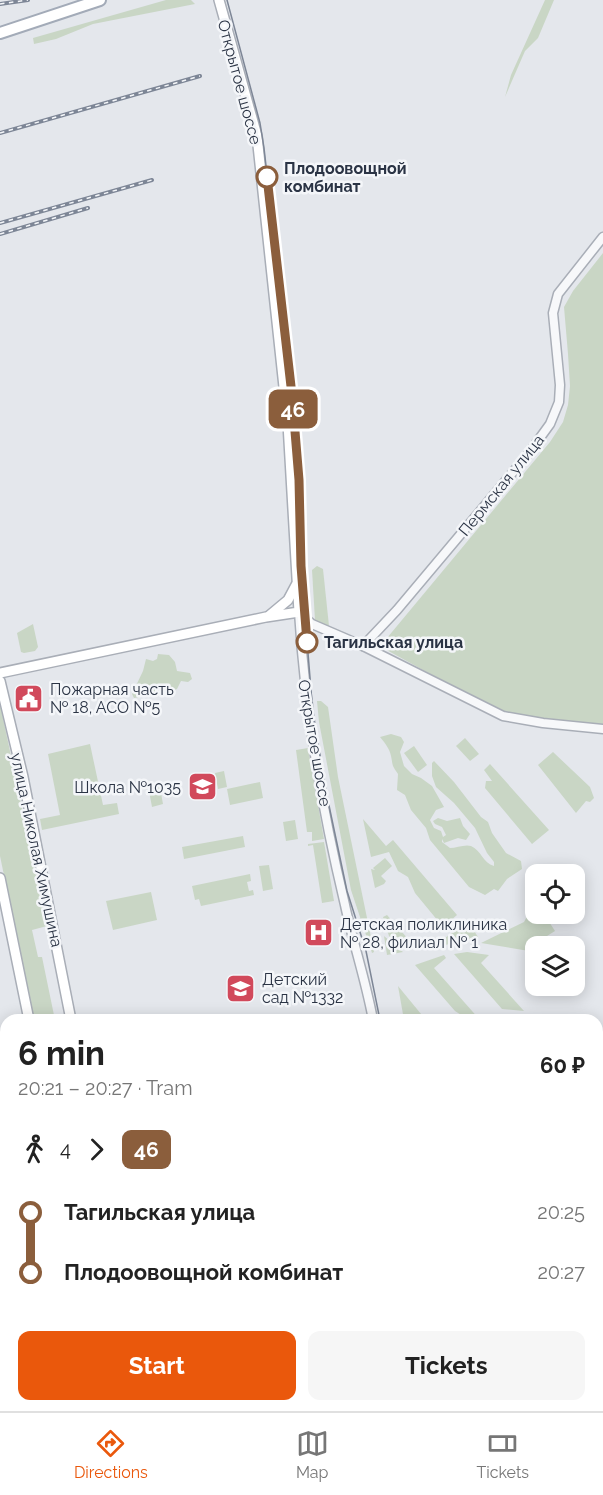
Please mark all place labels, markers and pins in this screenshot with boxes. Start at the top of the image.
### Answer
place label: Плодоовощной комбинат [284,159,407,196]
marker: Плодоовощной комбинат [256,166,278,188]
marker: Тагильская улица [296,631,318,653]
place label: Тагильская улица [324,633,463,652]
place label: Пожарная часть № 18, АСО №5 [50,680,174,717]
public building icon: Пожарная часть № 18, АСО №5 [13,682,45,714]
school or university icon: Школа №1035 [186,771,218,803]
place label: Школа №1035 [74,778,181,797]
place label: Детская поликлиника № 28, филиал № 1 [340,915,507,952]
hospital icon: Детская поликлиника № 28, филиал № 1 [303,917,335,949]
place label: Детский сад №1332 [262,970,343,1007]
school or university icon: Детский сад №1332 [225,972,257,1004]

